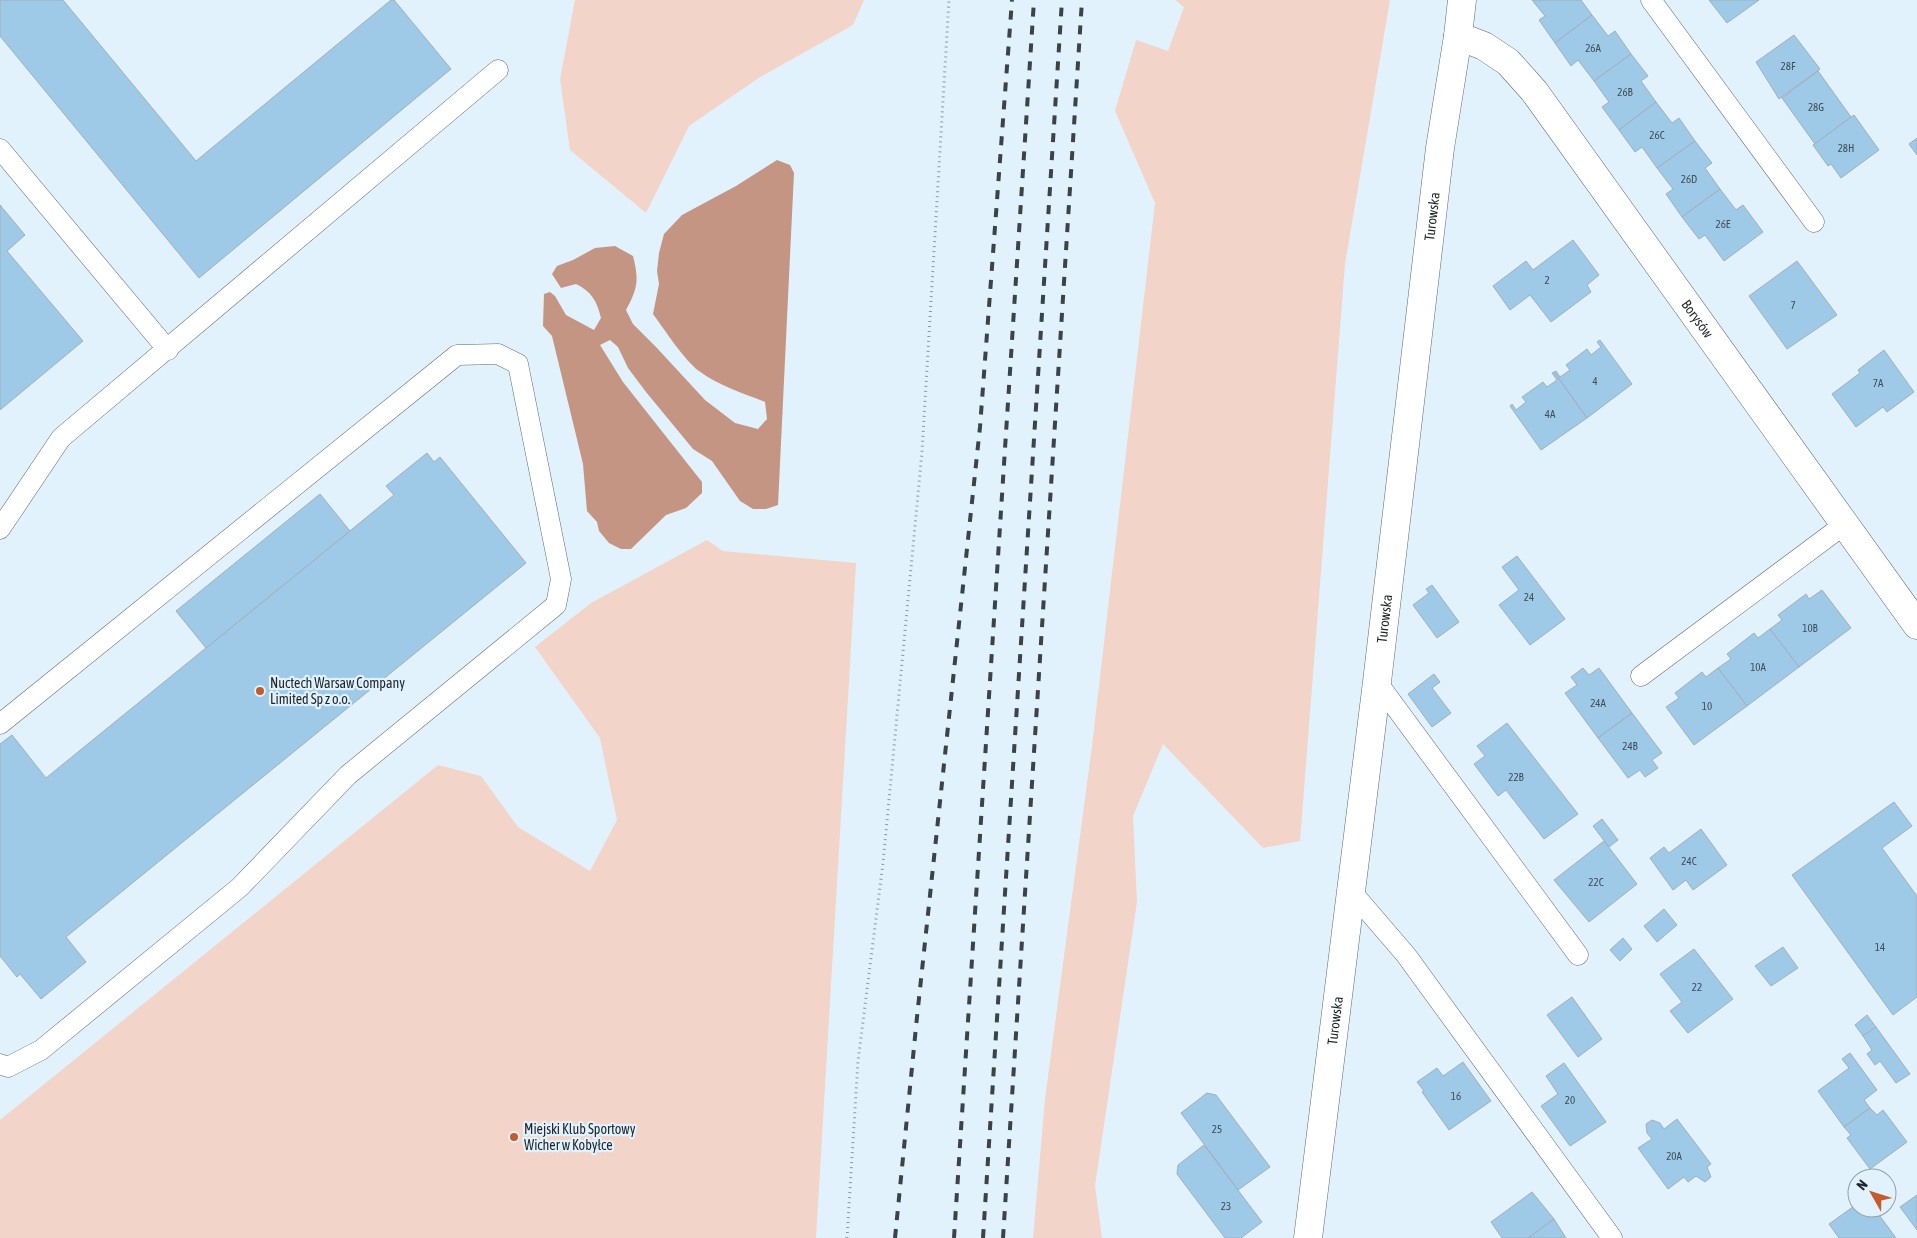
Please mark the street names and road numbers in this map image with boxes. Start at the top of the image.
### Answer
street label: Turowska [1421,191,1443,242]
street label: Borysów [1678,297,1717,341]
street label: Turowska [1374,594,1395,644]
street label: Turowska [1324,995,1346,1046]

